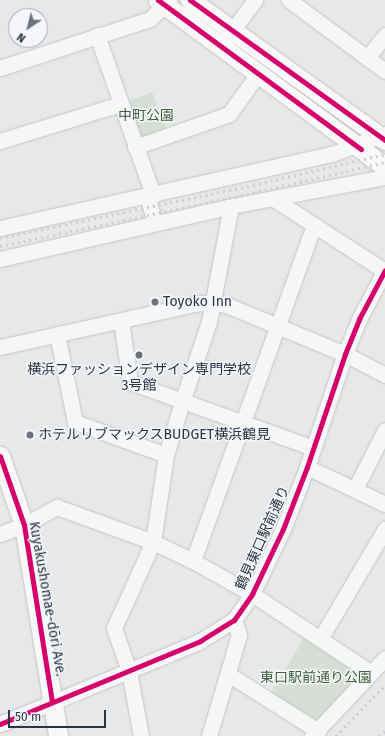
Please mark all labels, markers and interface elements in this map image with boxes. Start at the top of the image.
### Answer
north arrow [8,8,48,48]
text: N [15,30,28,45]
park label: 中町公園 [118,108,174,124]
place label: Toyoko Inn [163,294,232,310]
marker: Toyoko Inn [150,297,160,307]
marker: 横浜ファッションデザイン専門学校 3号館 [134,350,144,360]
place label: 横浜ファッションデザイン専門学校 3号館 [27,362,251,394]
place label: ホテルリブマックスBUDGET横浜鶴見 [38,427,270,443]
marker: ホテルリブマックスBUDGET横浜鶴見 [25,430,35,440]
street label: 鶴見東口駅前通り [233,483,293,593]
street label: Kuyakushomae-dōri Ave. [25,520,69,678]
park label: 東口駅前通り公園 [260,670,372,686]
scale bar [10,702,108,728]
text: 50 m [15,710,41,724]

